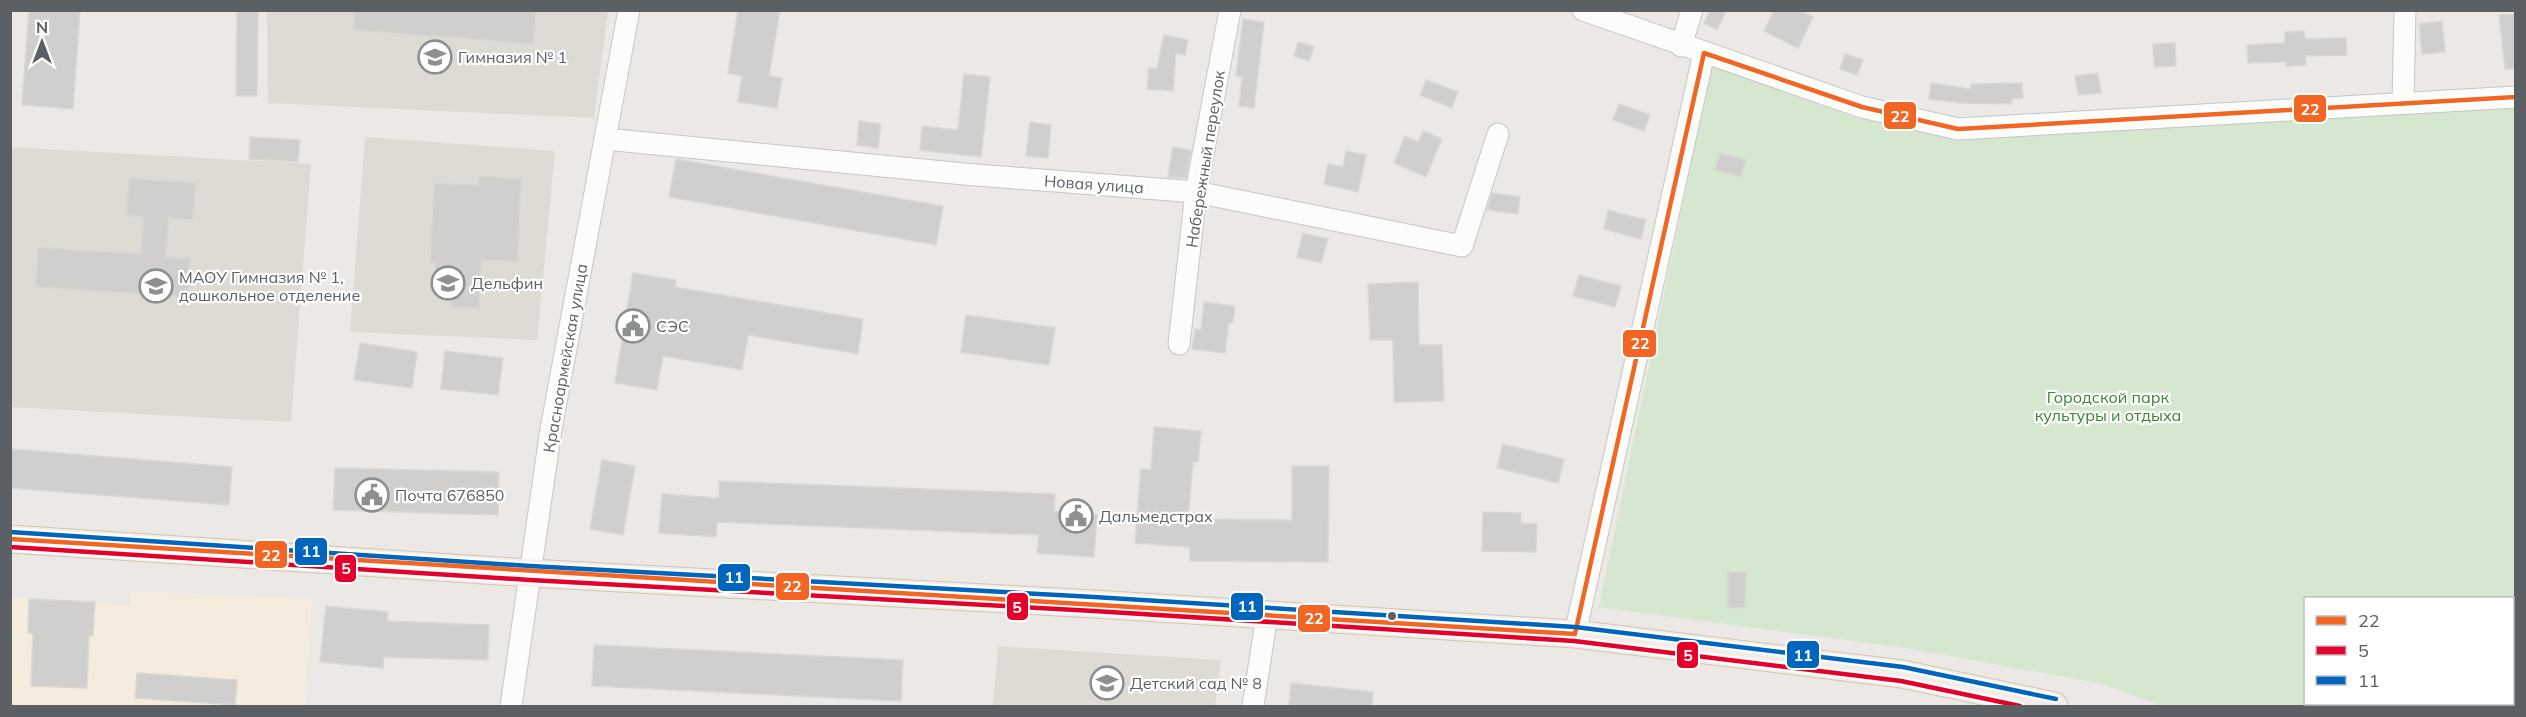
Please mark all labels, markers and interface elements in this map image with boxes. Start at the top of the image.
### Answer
north arrow [12,12,72,72]
text: N [36,17,48,37]
school or university icon: Гимназия № 1 [417,39,453,75]
place label: Гимназия № 1 [458,47,567,67]
street label: Набережный переулок [1181,69,1229,249]
line badge: 22 [2293,94,2327,123]
text: 22 [2300,99,2320,119]
line badge: 22 [1883,101,1917,130]
text: 22 [1890,106,1910,126]
street label: Новая улица [1044,171,1144,197]
street label: Красноармейская улица [539,262,591,454]
school or university icon: Дельфин [430,265,466,301]
place label: МАОУ Гимназия № 1, дошкольное отделение [179,267,360,305]
school or university icon: МАОУ Гимназия № 1, дошкольное отделение [138,268,174,304]
place label: Дельфин [471,273,543,293]
public building icon: СЭС [615,308,651,344]
place label: СЭС [656,316,689,336]
line badge: 22 [1622,329,1657,358]
text: 22 [1630,333,1650,353]
park label: Городской парк культуры и отдыха [2035,387,2181,425]
public building icon: Почта 676850 [354,477,390,513]
place label: Почта 676850 [395,485,504,505]
public building icon: Дальмедстрах [1058,498,1094,534]
place label: Дальмедстрах [1099,506,1213,526]
line badge: 11 [294,537,328,566]
line badge: 22 [254,540,288,569]
text: 11 [301,541,321,561]
text: 22 [261,545,281,565]
line badge: 5 [334,554,357,583]
text: 5 [341,558,351,578]
line badge: 11 [717,563,751,592]
text: 11 [724,567,744,587]
line badge: 22 [775,572,810,601]
text: 22 [782,576,802,596]
line badge: 5 [1006,592,1029,621]
line badge: 11 [1230,592,1264,621]
text: 11 [1237,596,1257,616]
text: 5 [1012,597,1022,617]
legend [2304,597,2514,705]
line badge: 22 [1297,604,1331,633]
text: 22 [1304,608,1324,628]
text: 22 [2358,609,2380,632]
unlabelled marker [1386,610,1398,622]
text: 5 [2358,639,2369,662]
line badge: 11 [1786,640,1820,669]
line badge: 5 [1676,641,1699,669]
text: 5 [1683,645,1693,665]
text: 11 [1793,645,1813,665]
school or university icon: Детский сад № 8 [1089,665,1125,701]
text: 11 [2358,669,2380,692]
place label: Детский сад № 8 [1130,673,1262,693]

